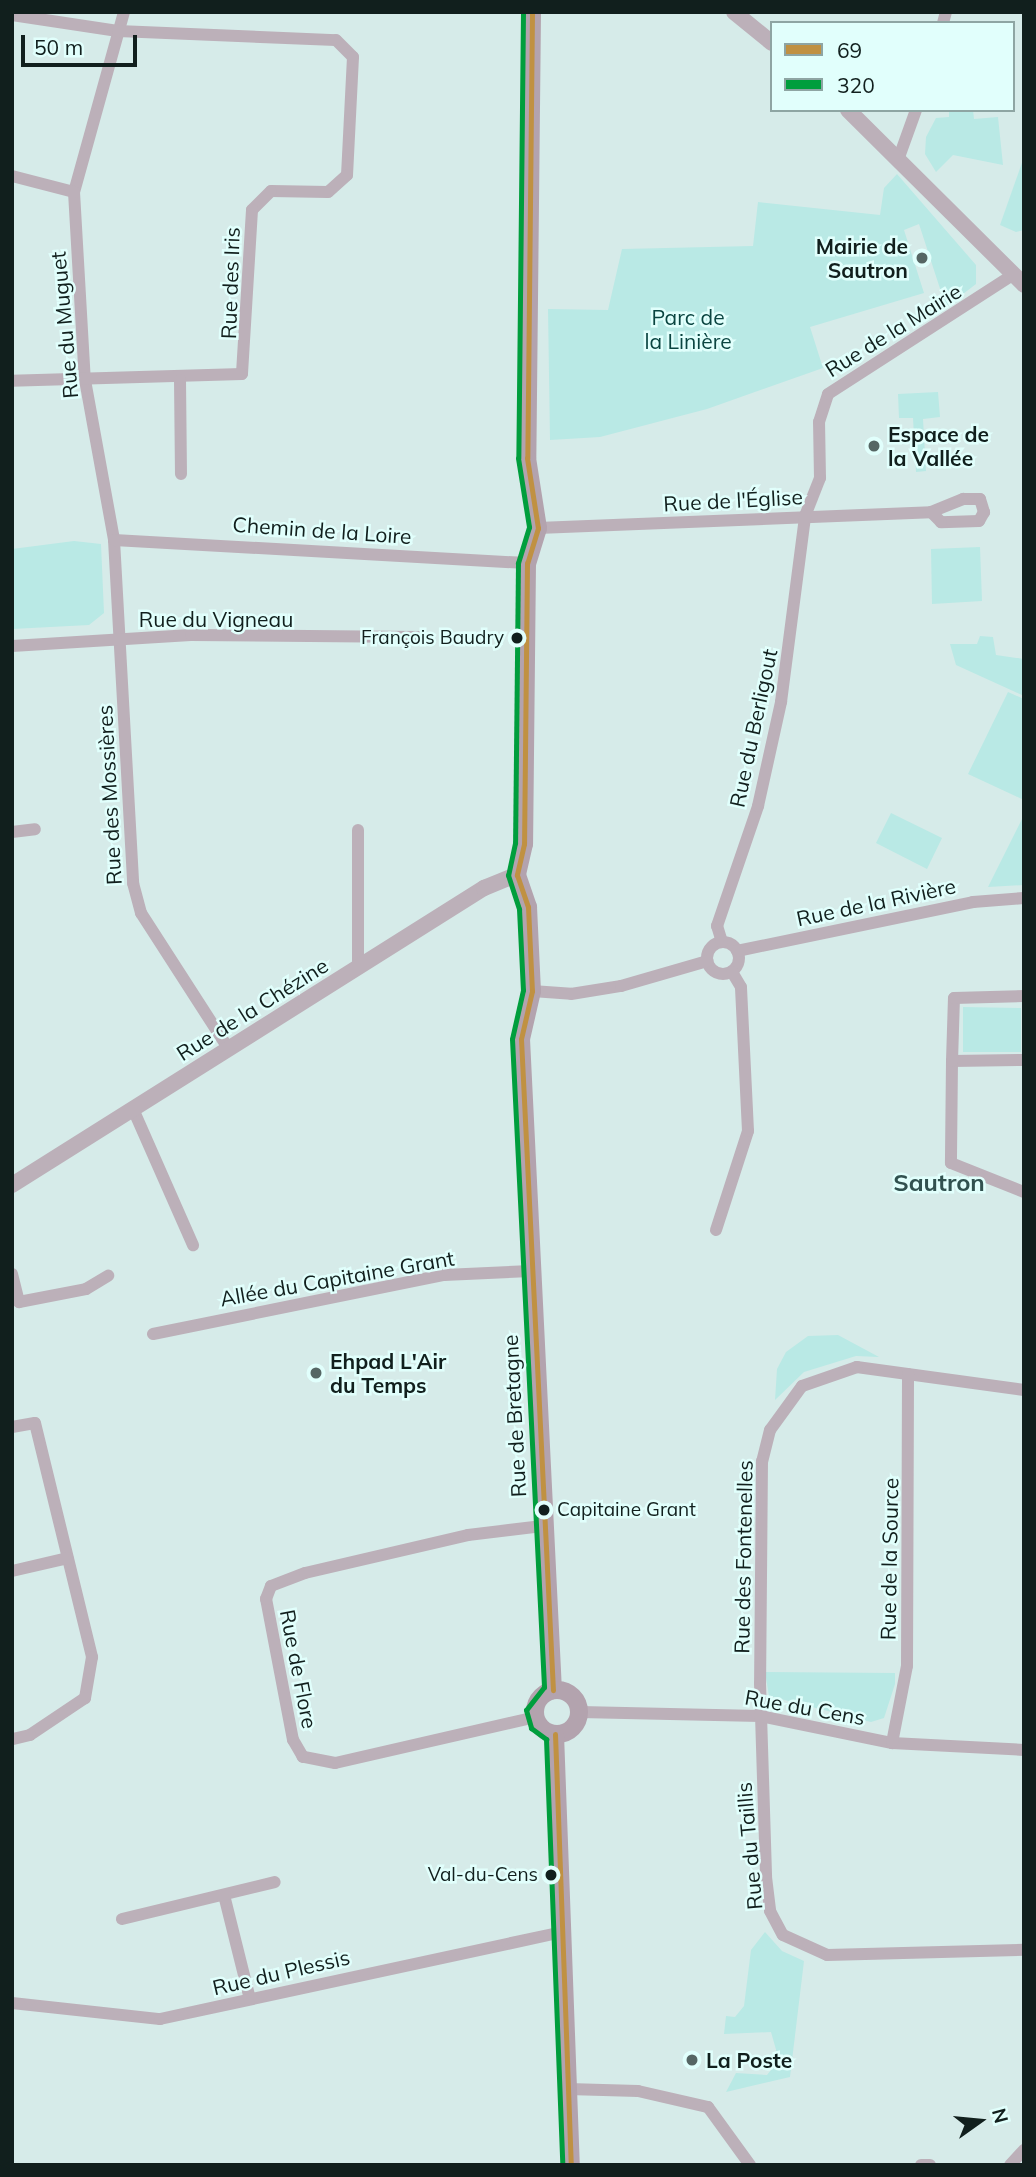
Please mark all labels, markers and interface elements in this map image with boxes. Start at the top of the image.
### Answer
scale bar [24,21,140,65]
legend [770,21,1015,112]
text: 50 m [34,34,83,60]
text: 69 [837,37,862,63]
text: 320 [837,72,875,98]
street label: Rue des Iris [215,227,245,339]
place label: Mairie de Sautron [816,233,908,283]
street label: Rue du Muguet [45,250,83,400]
marker: Mairie de Sautron [914,250,930,266]
street label: Rue de la Mairie [820,278,966,382]
park label: Parc de la Linière [644,304,732,354]
place label: Espace de la Vallée [888,421,989,471]
marker: Espace de la Vallée [866,438,882,454]
street label: Rue de l'Église [663,484,803,516]
street label: Chemin de la Loire [232,511,412,549]
street label: Rue du Vigneau [139,606,293,632]
place label: François Baudry [361,627,504,649]
marker: François Baudry [510,631,524,645]
street label: Rue du Berligout [724,647,782,809]
street label: Rue des Mossières [92,704,126,886]
street label: Rue de la Rivière [794,873,958,931]
street label: Rue de la Chézine [172,952,332,1066]
district label: Sautron [893,1169,985,1197]
street label: Allée du Capitaine Grant [218,1245,456,1311]
street label: Rue de Bretagne [497,1334,531,1498]
place label: Ehpad L'Air du Temps [330,1348,446,1398]
marker: Ehpad L'Air du Temps [308,1365,324,1381]
street label: Rue des Fontenelles [729,1460,757,1654]
street label: Rue de la Source [875,1478,903,1640]
place label: Capitaine Grant [557,1499,696,1521]
marker: Capitaine Grant [537,1503,551,1517]
street label: Rue de Flore [275,1607,323,1731]
street label: Rue du Cens [743,1684,867,1730]
street label: Rue du Taillis [731,1781,767,1911]
place label: Val-du-Cens [428,1864,538,1886]
marker: Val-du-Cens [544,1868,558,1882]
street label: Rue du Plessis [210,1944,352,2000]
place label: La Poste [706,2047,792,2073]
marker: La Poste [684,2052,700,2068]
north arrow [945,2086,1015,2156]
text: N [987,2106,1014,2126]

